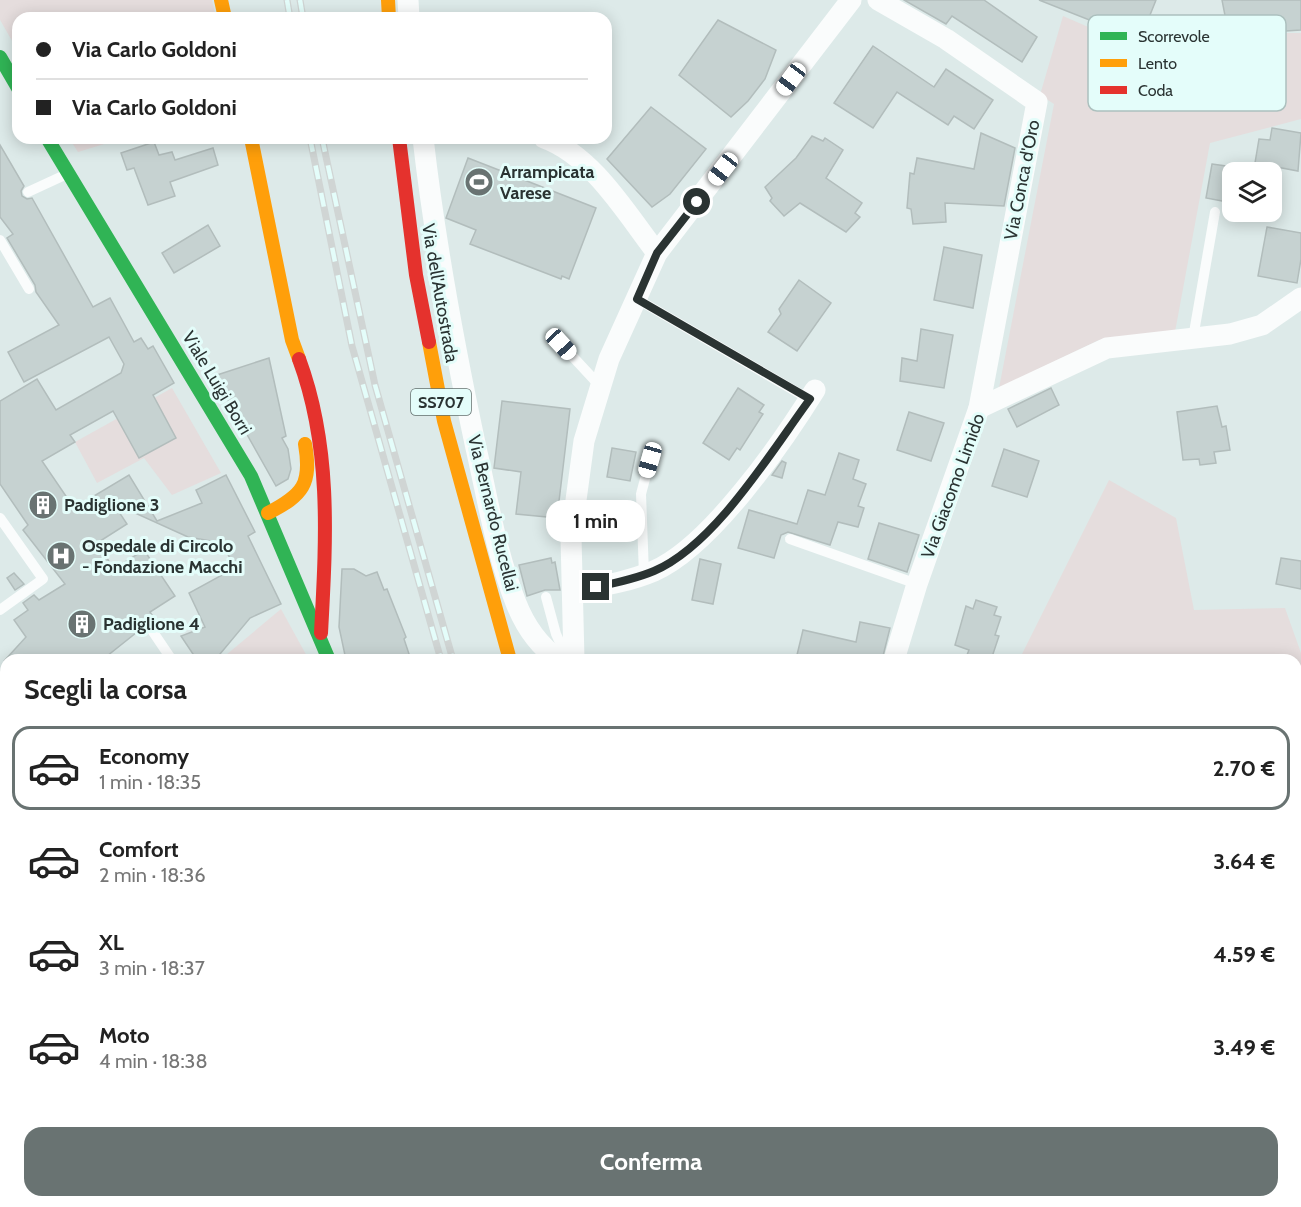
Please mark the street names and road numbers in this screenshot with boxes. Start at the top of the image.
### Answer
street label: Via Conca d'Oro [1000,118,1044,242]
street label: Via dell'Autostrada [417,222,463,365]
street label: Viale Luigi Borri [177,327,257,439]
road number: SS707 [411,389,471,415]
street label: Via Giacomo Limido [917,410,989,562]
street label: Via Bernardo Rucellai [463,433,523,593]

